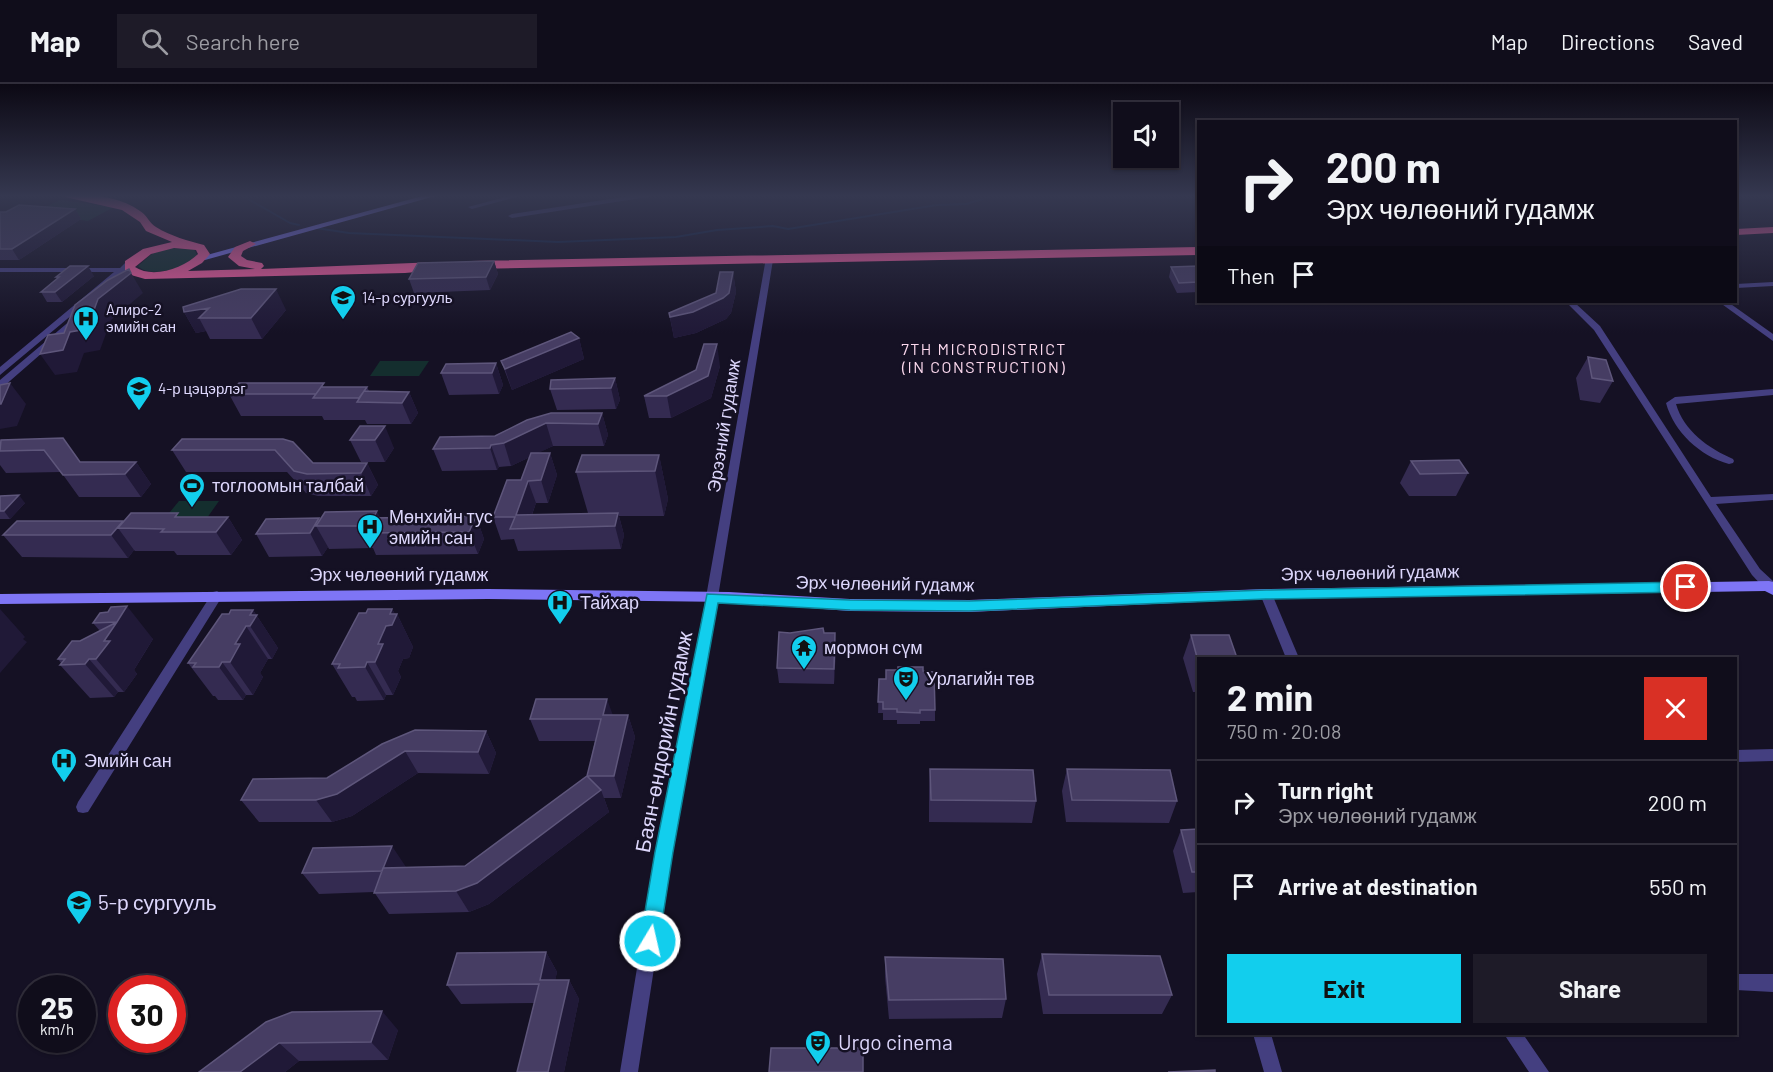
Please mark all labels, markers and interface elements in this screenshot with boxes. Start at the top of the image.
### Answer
search box [117,14,537,68]
text: Map [30,24,81,58]
icon: search [138,25,171,58]
text: Search here [186,28,300,54]
text: Map [1491,29,1528,54]
text: Directions [1561,29,1655,54]
text: Saved [1688,29,1743,54]
map controls [1113,102,1179,168]
button: sound [1113,102,1179,168]
text: 200 m [1326,141,1441,191]
icon: right [1227,144,1305,222]
text: Эрх чөлөөний гудамж [1326,192,1594,224]
icon: arrive [1287,258,1320,291]
text: Then [1227,262,1275,288]
school or university icon: 14-р сургууль [328,283,358,321]
place label: 14-р сургууль [362,288,453,306]
place label: Aлирс-2 эмийн сан [106,300,176,335]
hospital icon: Aлирс-2 эмийн сан [71,304,101,342]
district label: 7TH MICRODISTRICT (IN CONSTRUCTION) [901,339,1067,376]
street label: Эрээний гудамж [702,358,744,494]
school or university icon: 4-р цэцэрлэг [124,374,154,412]
place label: 4-р цэцэрлэг [158,379,246,397]
sports icon: тоглоомын талбай [177,471,207,509]
place label: тоглоомын талбай [212,474,364,496]
place label: Мөнхийн тус эмийн сан [389,505,493,548]
hospital icon: Мөнхийн тус эмийн сан [355,512,385,550]
street label: Эрх чөлөөний гудамж [1280,559,1460,585]
pin [1660,561,1711,612]
street label: Эрх чөлөөний гудамж [310,563,488,585]
street label: Эрх чөлөөний гудамж [795,570,975,596]
icon: arrive [1669,570,1702,603]
hospital icon: Тайхар [545,588,575,626]
place label: Тайхар [580,591,639,613]
street label: Баян-өндорийн гудамж [629,629,696,854]
temple icon: мормон сүм [789,633,819,671]
place label: мормон сүм [824,636,923,658]
theatre icon: Урлагийн төв [891,664,921,702]
place label: Урлагийн төв [926,667,1035,689]
text: 2 min [1227,675,1313,718]
button: close [1644,677,1707,740]
text: 750 m · 20:08 [1227,719,1341,743]
hospital icon: Эмийн сан [49,746,79,784]
place label: Эмийн сан [84,749,172,771]
text: Turn right [1278,777,1373,803]
icon: right [1227,786,1260,819]
text: 200 m [1648,789,1707,815]
text: Эрх чөлөөний гудамж [1278,803,1477,827]
icon: arrive [1227,870,1260,903]
text: Arrive at destination [1278,873,1477,899]
text: 550 m [1649,873,1707,899]
school or university icon: 5-р сургууль [64,888,94,926]
place label: 5-р сургууль [98,889,217,914]
position arrow [618,909,682,973]
button: Exit [1227,954,1461,1023]
button: Share [1473,954,1707,1023]
speed limit sign: 30 [108,975,186,1053]
text: 25 [41,989,73,1025]
text: km/h [40,1020,74,1038]
theatre icon: Urgo cinema [803,1028,833,1066]
place label: Urgo cinema [838,1029,953,1054]

